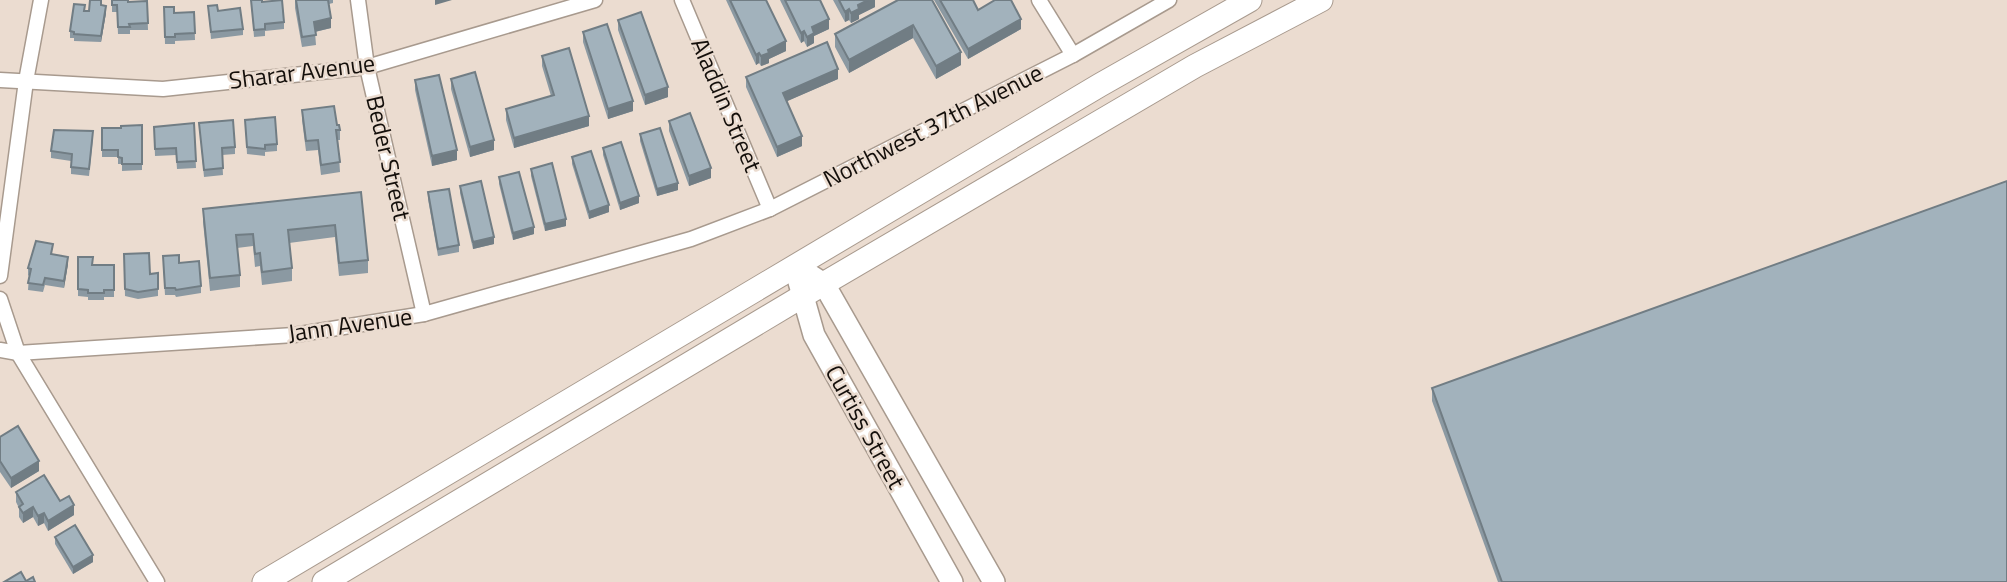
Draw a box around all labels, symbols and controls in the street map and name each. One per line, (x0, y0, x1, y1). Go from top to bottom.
street label: Aladdin Street (682, 32, 772, 178)
street label: Sharar Avenue (227, 44, 377, 98)
street label: Northwest 37th Avenue (817, 54, 1049, 196)
street label: Beder Street (357, 92, 421, 224)
street label: Jann Avenue (285, 297, 414, 351)
street label: Curtiss Street (817, 358, 915, 496)

